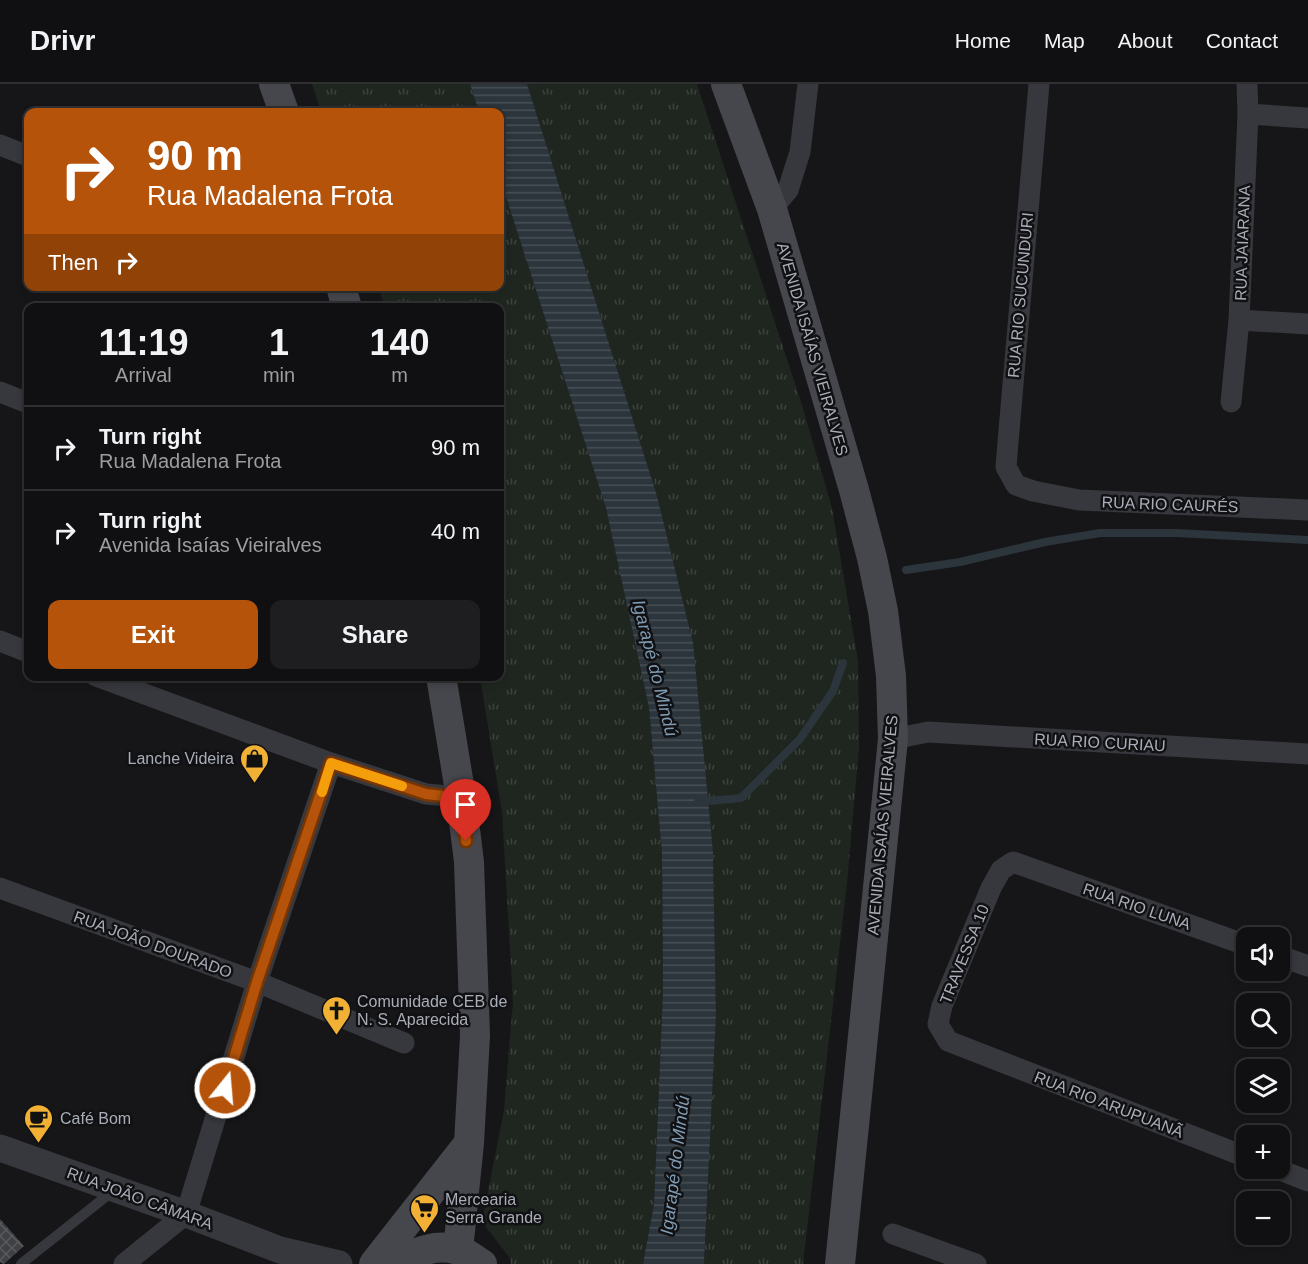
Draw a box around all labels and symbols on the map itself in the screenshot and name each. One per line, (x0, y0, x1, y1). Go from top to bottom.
street label: RUA JAIARANA (1232, 185, 1253, 301)
street label: RUA RIO SUCUNDURI (1005, 212, 1036, 379)
street label: AVENIDA ISAÍAS VIEIRALVES (774, 240, 852, 458)
street label: RUA RIO CAURÉS (1101, 493, 1239, 515)
water label: Igarapé do Mindú (628, 598, 682, 738)
street label: AVENIDA ISAÍAS VIEIRALVES (863, 714, 901, 936)
street label: RUA RIO CURIAU (1034, 731, 1166, 754)
shop icon: Lanche Videira (239, 742, 271, 784)
place label: Lanche Videira (128, 750, 234, 767)
pin (440, 779, 491, 841)
street label: RUA RIO LUNA (1081, 880, 1193, 933)
street label: TRAVESSA 10 (937, 902, 992, 1006)
street label: RUA JOÃO DOURADO (71, 906, 235, 981)
place label: Comunidade CEB de N. S. Aparecida (357, 993, 507, 1028)
church icon: Comunidade CEB de N. S. Aparecida (320, 994, 352, 1036)
position arrow (193, 1056, 257, 1120)
street label: RUA RIO ARUPUANÃ (1032, 1066, 1187, 1141)
water label: Igarapé do Mindú (657, 1094, 693, 1236)
cafe icon: Café Bom (23, 1102, 55, 1144)
place label: Café Bom (60, 1110, 131, 1127)
street label: RUA JOÃO CÂMARA (65, 1162, 216, 1233)
place label: Mercearia Serra Grande (445, 1191, 542, 1226)
supermarket icon: Mercearia Serra Grande (408, 1192, 440, 1234)

